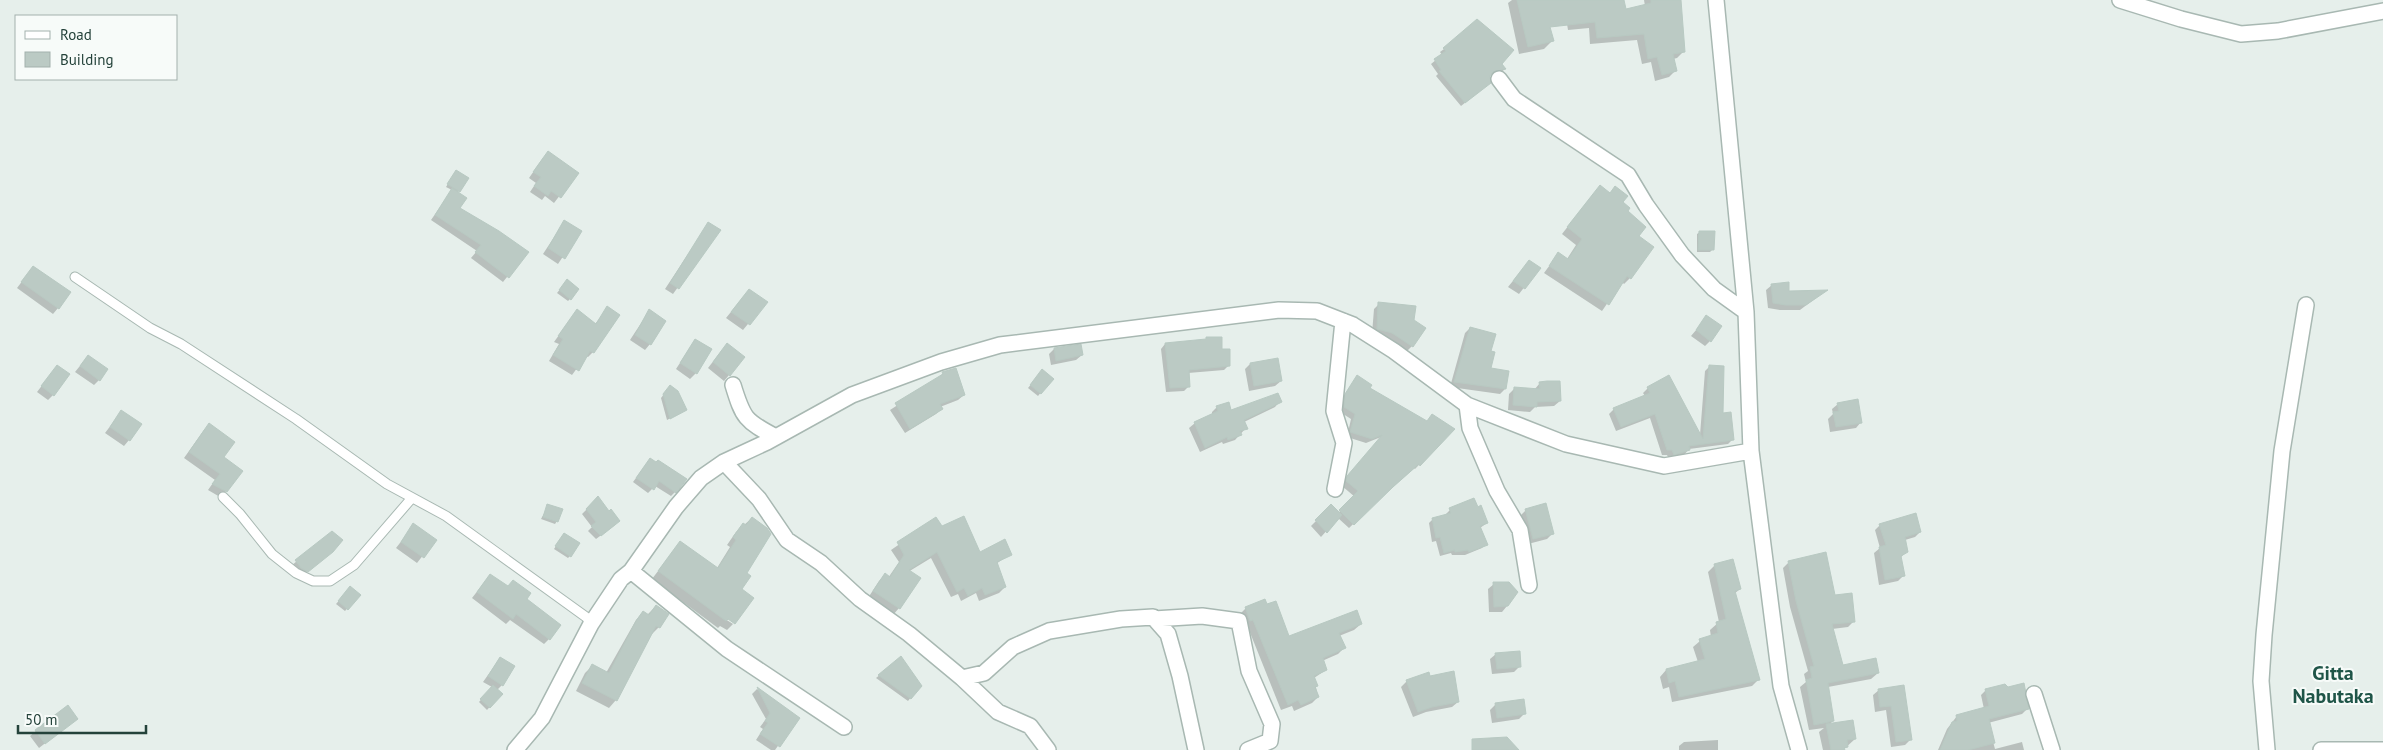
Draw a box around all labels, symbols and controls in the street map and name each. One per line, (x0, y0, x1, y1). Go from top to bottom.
legend (15, 15, 178, 80)
text: Road (60, 25, 92, 44)
text: Building (60, 50, 114, 69)
district label: Gitta Nabutaka (2292, 660, 2374, 709)
scale bar (18, 702, 145, 734)
text: 50 m (25, 710, 58, 729)

